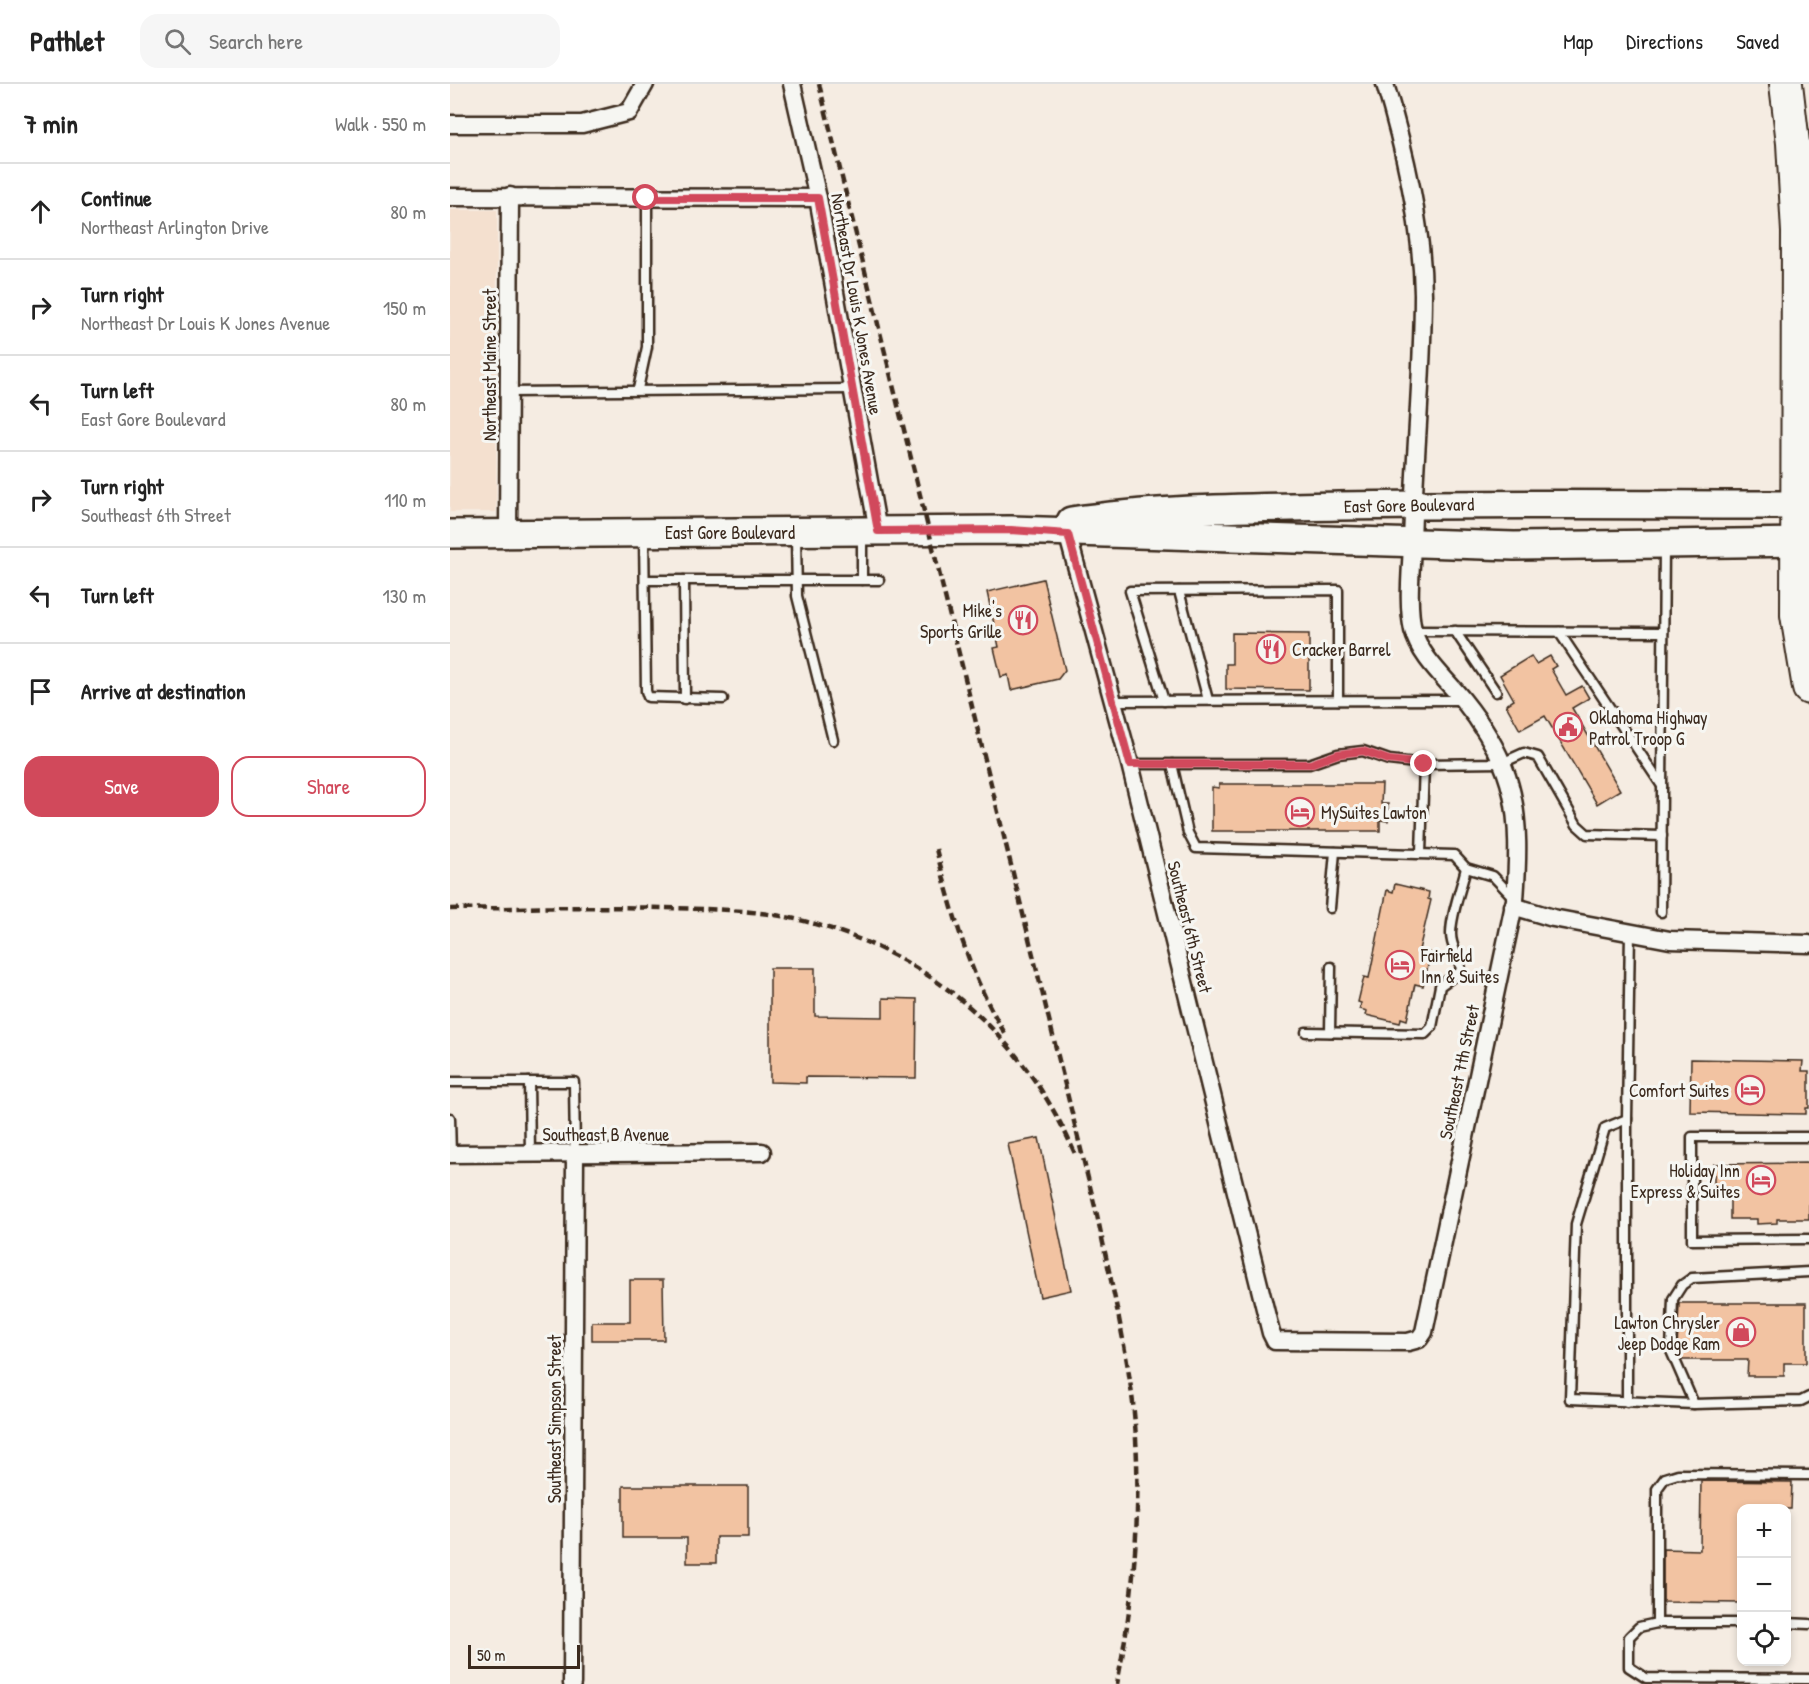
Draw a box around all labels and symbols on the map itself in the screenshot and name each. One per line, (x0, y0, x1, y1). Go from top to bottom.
route start (632, 184, 658, 210)
street label: Northeast Dr Louis K Jones Avenue (825, 191, 889, 417)
street label: Northeast Maine Street (477, 288, 502, 441)
street label: East Gore Boulevard (1344, 491, 1474, 519)
street label: East Gore Boulevard (665, 520, 795, 545)
place label: Mike's Sports Grille (920, 598, 1002, 644)
restaurant icon: Mike's Sports Grille (1007, 604, 1039, 636)
restaurant icon: Cracker Barrel (1255, 633, 1287, 665)
place label: Cracker Barrel (1292, 637, 1391, 662)
place label: Oklahoma Highway Patrol Troop G (1589, 705, 1708, 751)
public building icon: Oklahoma Highway Patrol Troop G (1552, 711, 1584, 743)
route end (1410, 750, 1436, 776)
hotel icon: MySuites Lawton (1284, 796, 1316, 828)
place label: MySuites Lawton (1321, 800, 1427, 825)
street label: Southeast 6th Street (1162, 859, 1219, 996)
place label: Fairfield Inn & Suites (1420, 943, 1499, 989)
hotel icon: Fairfield Inn & Suites (1384, 949, 1416, 981)
street label: Southeast 7th Street (1433, 1002, 1486, 1141)
hotel icon: Comfort Suites (1734, 1074, 1766, 1106)
place label: Comfort Suites (1629, 1078, 1729, 1103)
street label: Southeast B Avenue (543, 1122, 669, 1147)
place label: Holiday Inn Express & Suites (1631, 1158, 1740, 1204)
hotel icon: Holiday Inn Express & Suites (1745, 1164, 1777, 1196)
place label: Lawton Chrysler Jeep Dodge Ram (1614, 1310, 1720, 1356)
shop icon: Lawton Chrysler Jeep Dodge Ram (1725, 1316, 1757, 1348)
street label: Southeast Simpson Street (542, 1334, 567, 1503)
scale bar (468, 1642, 580, 1670)

